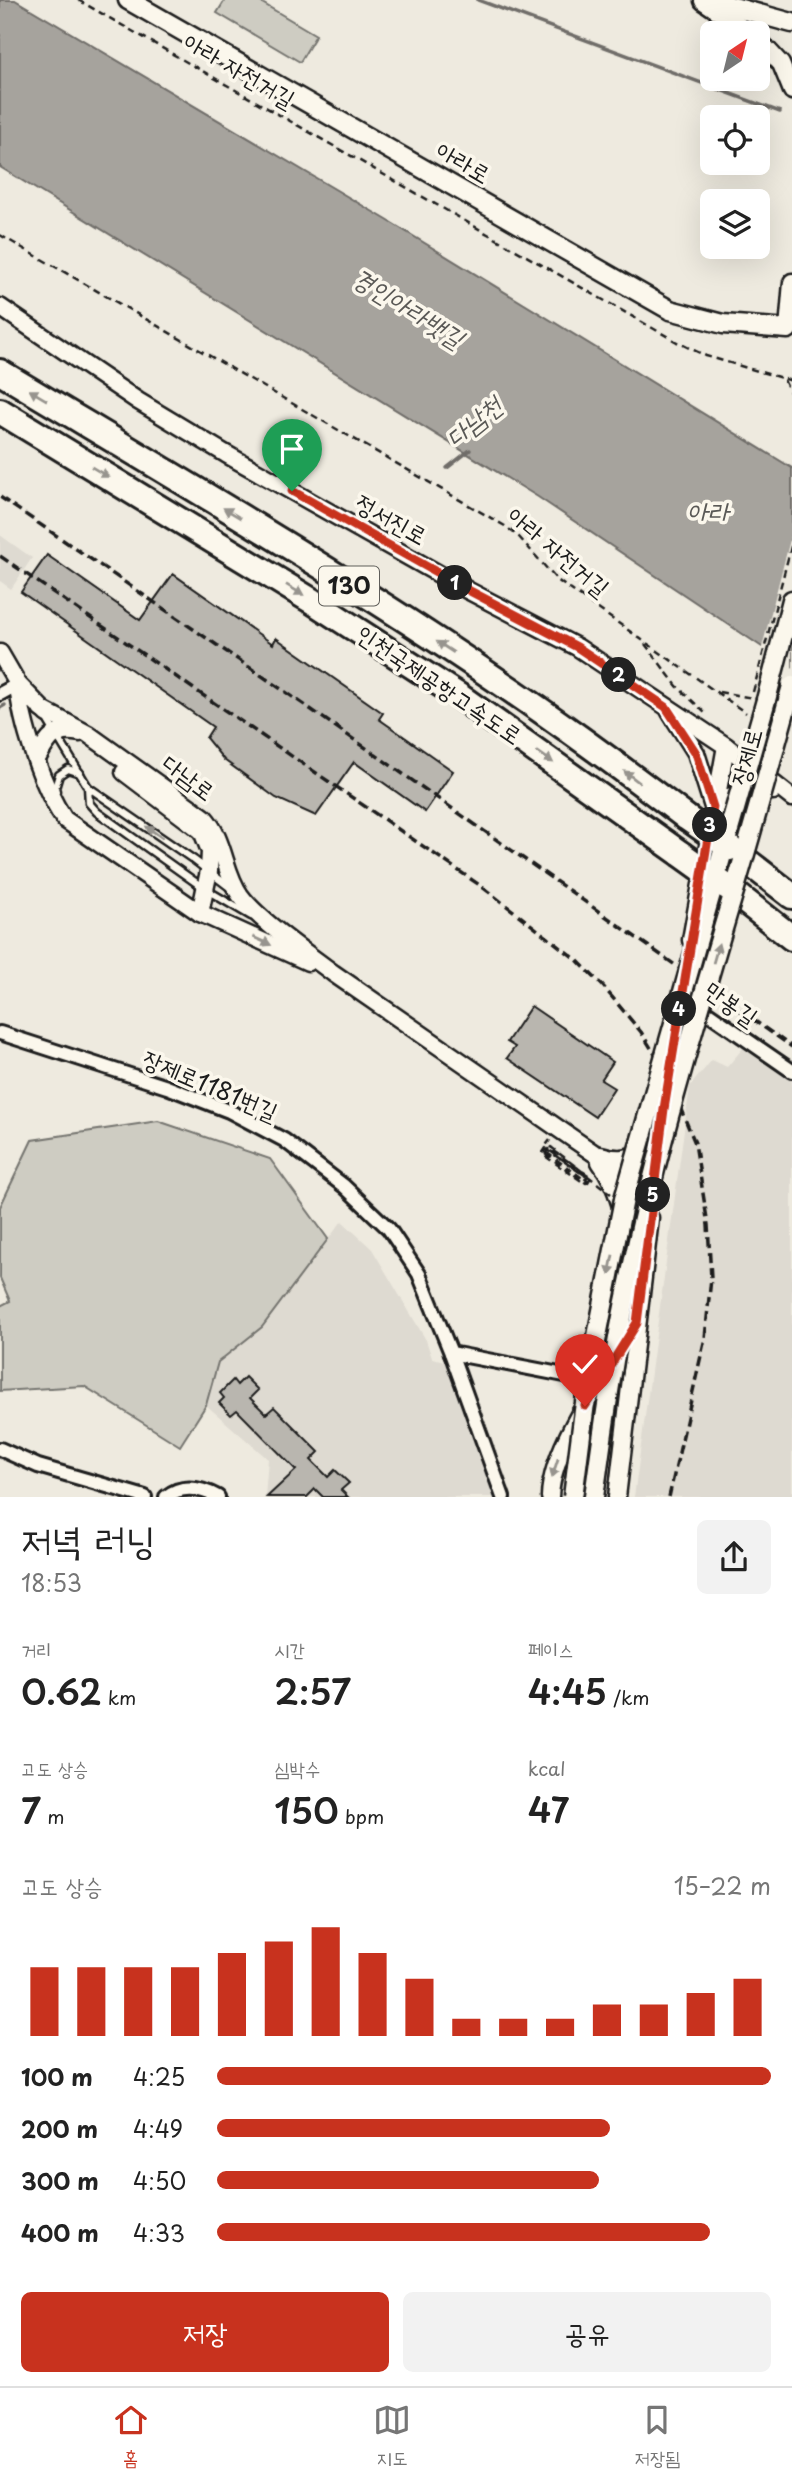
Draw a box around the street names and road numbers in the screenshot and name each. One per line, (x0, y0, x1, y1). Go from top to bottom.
street label: 아라 자전거길 (177, 23, 303, 116)
street label: 아라로 (430, 131, 498, 191)
street label: 정서진로 (349, 484, 434, 553)
street label: 아라 자전거길 (500, 497, 618, 604)
road number: 130 (319, 566, 379, 606)
street label: 인천국제공항고속도로 (350, 614, 530, 752)
street label: 장제로 (720, 724, 770, 789)
street label: 다남로 (155, 745, 223, 808)
street label: 만봉길 (698, 971, 766, 1034)
street label: 장제로1181번길 (138, 1040, 284, 1129)

